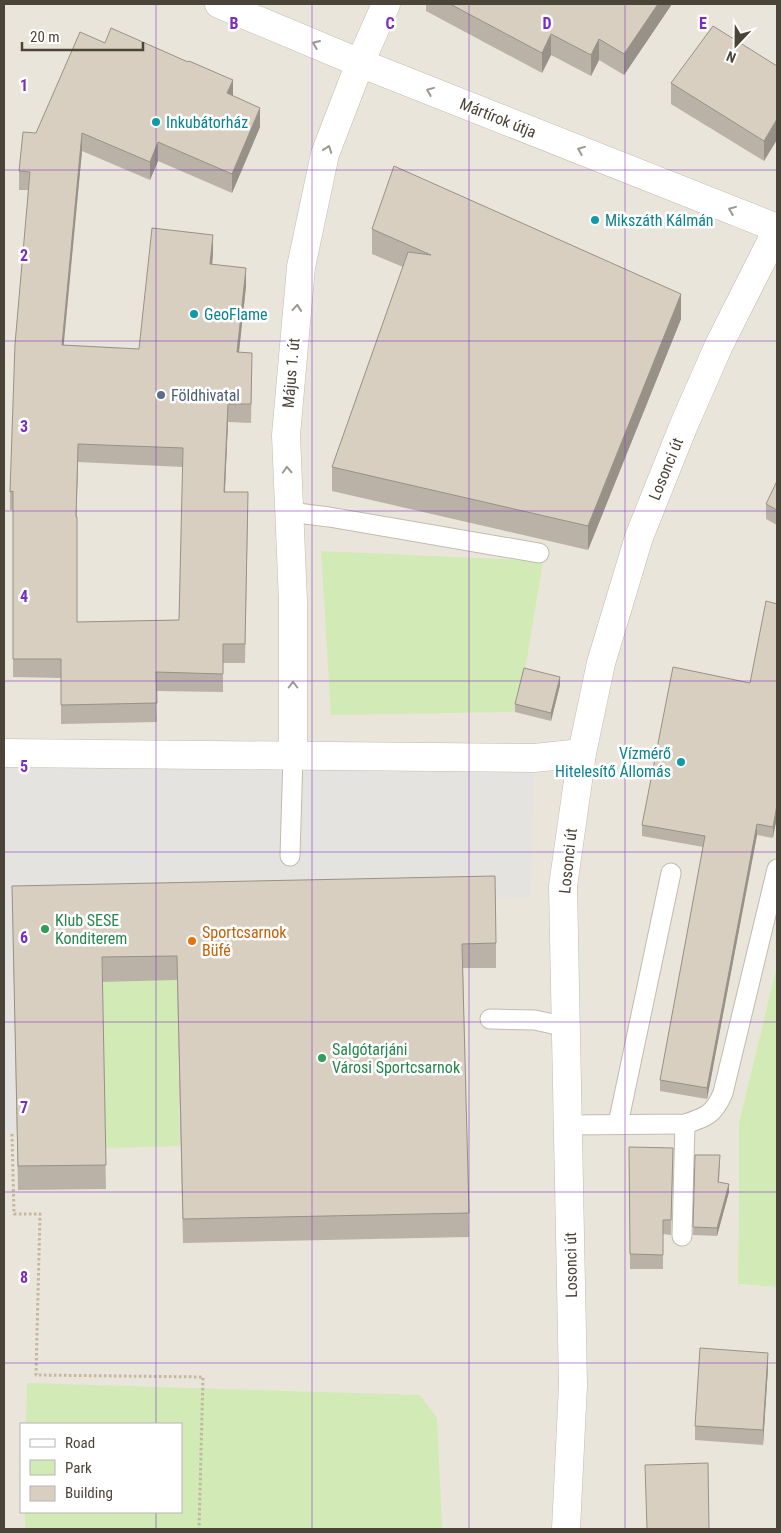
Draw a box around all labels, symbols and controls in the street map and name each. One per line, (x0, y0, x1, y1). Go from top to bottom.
text: B (230, 14, 239, 33)
text: C (385, 14, 395, 33)
text: D (542, 14, 552, 33)
text: E (699, 14, 707, 33)
scale bar (22, 20, 144, 52)
north arrow (711, 20, 761, 70)
text: 20 m (30, 28, 60, 46)
one-way arrow (312, 40, 321, 51)
text: N (724, 48, 738, 66)
text: 1 (20, 76, 28, 95)
one-way arrow (426, 87, 435, 97)
street label: Mártírok útja (457, 94, 539, 142)
place label: Inkubátorház (166, 113, 248, 132)
marker: Inkubátorház (150, 116, 162, 128)
one-way arrow (322, 145, 332, 154)
one-way arrow (577, 146, 586, 157)
one-way arrow (728, 206, 737, 216)
place label: Mikszáth Kálmán (605, 211, 714, 230)
marker: Mikszáth Kálmán (589, 214, 601, 226)
text: 2 (20, 246, 28, 265)
one-way arrow (292, 304, 303, 312)
place label: GeoFlame (204, 305, 268, 324)
marker: GeoFlame (188, 308, 200, 320)
street label: Május 1. út (278, 337, 304, 409)
place label: Földhivatal (171, 386, 240, 405)
marker: Földhivatal (155, 389, 167, 401)
text: 3 (20, 417, 28, 436)
street label: Losonci út (645, 435, 687, 503)
one-way arrow (282, 466, 293, 474)
text: 4 (20, 587, 28, 606)
one-way arrow (288, 681, 298, 688)
place label: Vízmérő Hitelesítő Állomás (555, 744, 671, 781)
marker: Vízmérő Hitelesítő Állomás (675, 756, 687, 768)
text: 5 (20, 757, 28, 776)
street label: Losonci út (555, 827, 581, 895)
place label: Klub SESE Konditerem (55, 911, 127, 948)
marker: Klub SESE Konditerem (39, 923, 51, 935)
place label: Sportcsarnok Büfé (202, 923, 287, 960)
text: 6 (20, 928, 28, 947)
marker: Sportcsarnok Büfé (186, 935, 198, 947)
place label: Salgótarjáni Városi Sportcsarnok (332, 1040, 461, 1077)
marker: Salgótarjáni Városi Sportcsarnok (316, 1052, 328, 1064)
text: 7 (20, 1098, 28, 1117)
street label: Losonci út (561, 1232, 581, 1298)
text: 8 (20, 1268, 28, 1287)
legend (20, 1423, 182, 1513)
text: Road (65, 1434, 95, 1452)
text: Park (65, 1459, 92, 1477)
text: Building (65, 1484, 113, 1502)

